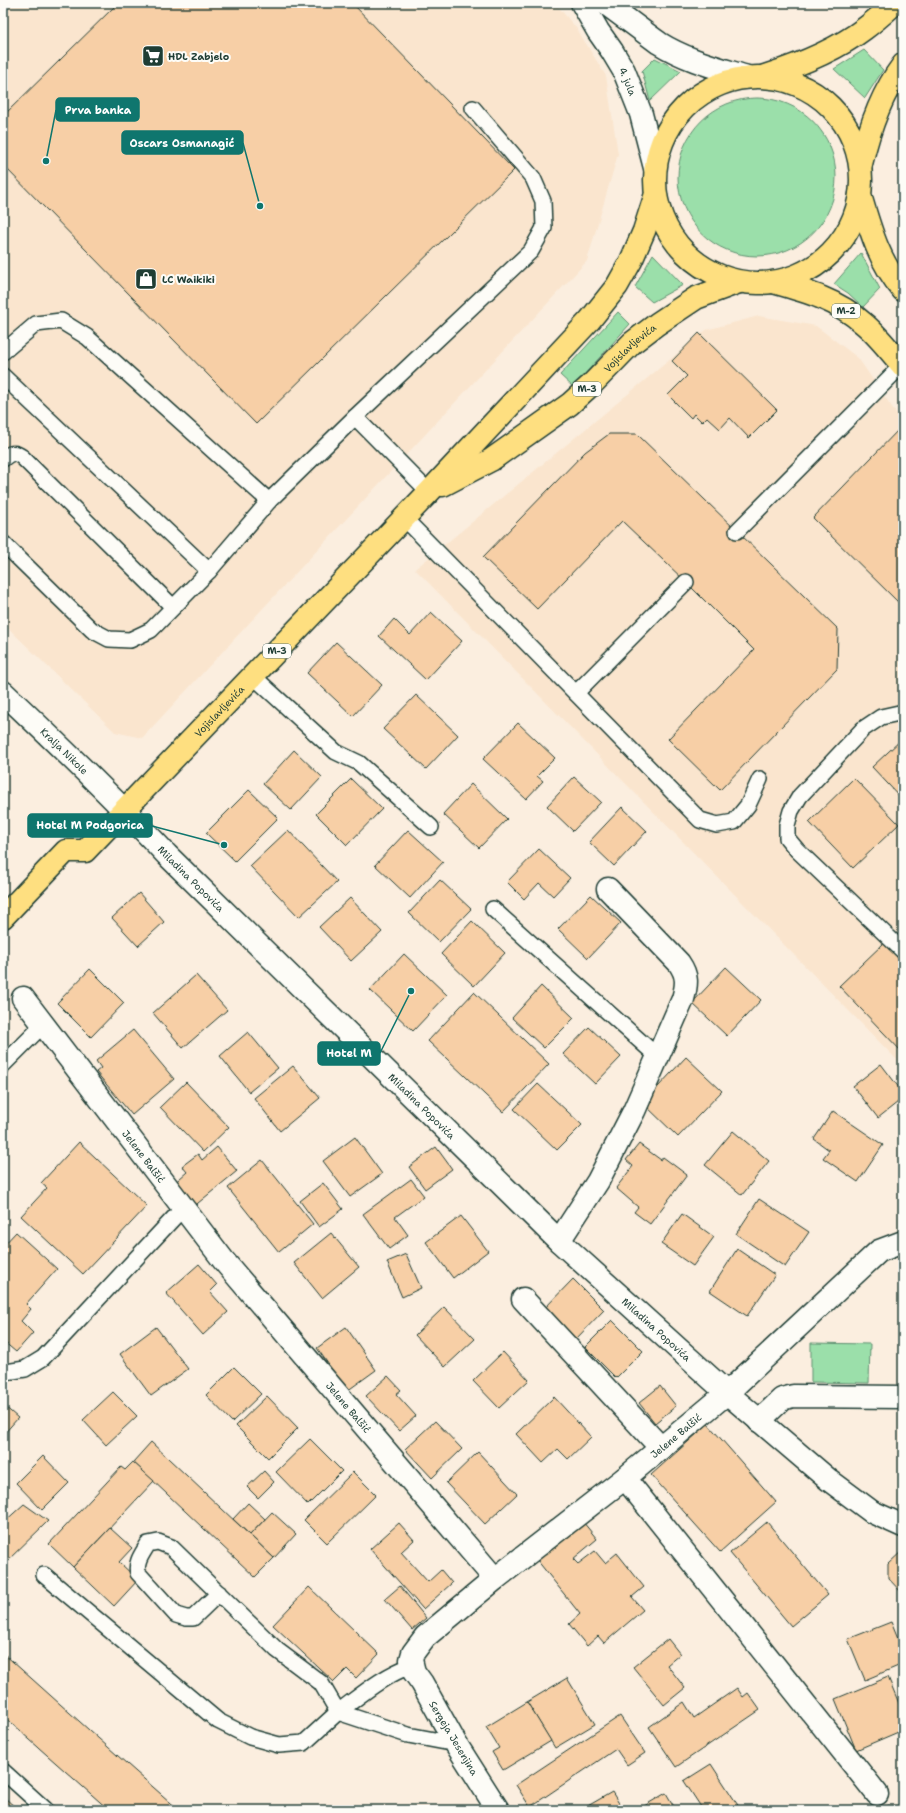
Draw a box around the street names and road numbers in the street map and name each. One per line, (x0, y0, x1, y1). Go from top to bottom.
street label: 4. jula (616, 65, 639, 98)
road number: M-2 (832, 304, 860, 318)
street label: Vojislavljevića (601, 321, 659, 375)
road number: M-3 (573, 382, 601, 396)
road number: M-3 (263, 644, 291, 658)
street label: Vojislavljevića (192, 682, 248, 740)
street label: Kralja Nikole (37, 725, 91, 778)
street label: Miladina Popovića (155, 843, 227, 915)
street label: Miladina Popovića (385, 1071, 458, 1143)
street label: Jelene Balšić (119, 1128, 168, 1185)
street label: Miladina Popovića (619, 1295, 694, 1365)
street label: Jelene Balšić (323, 1379, 373, 1436)
street label: Jelene Balšić (648, 1411, 704, 1461)
street label: Sergeja Jesenjina (426, 1699, 481, 1778)

